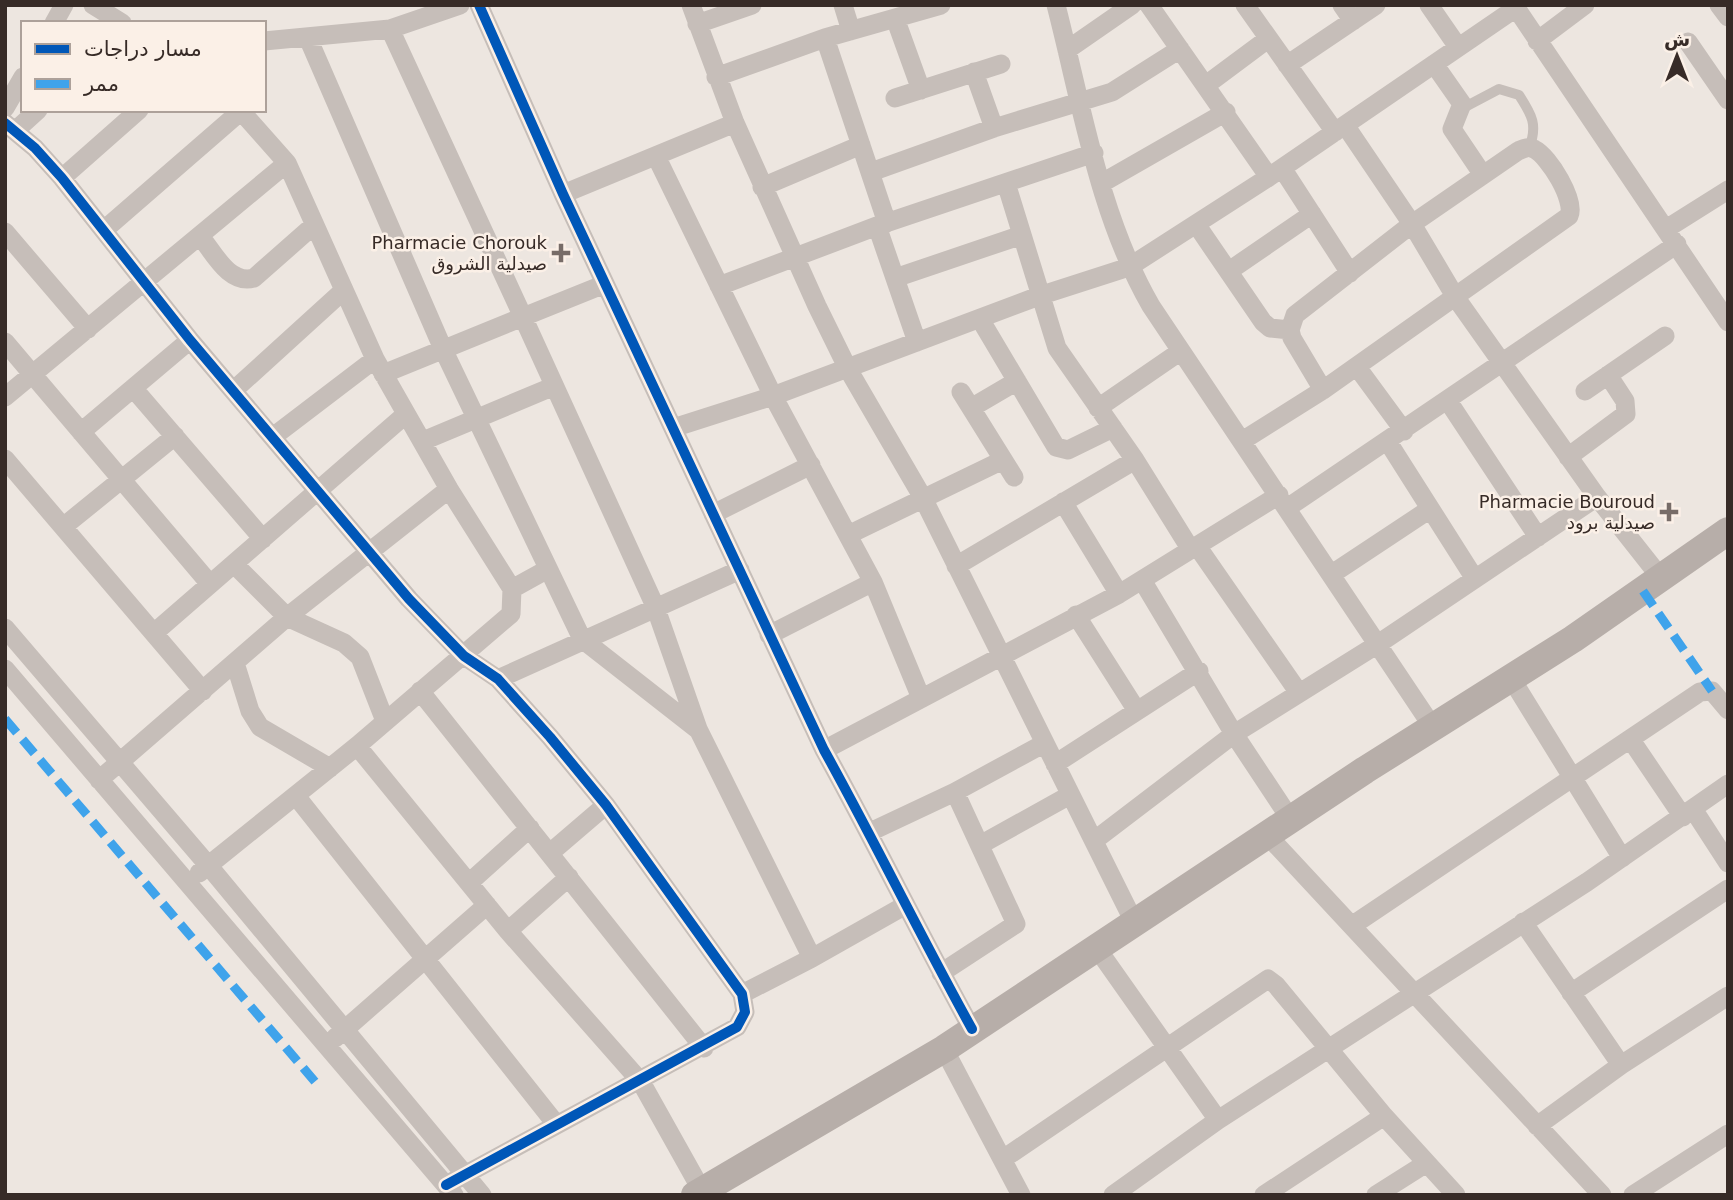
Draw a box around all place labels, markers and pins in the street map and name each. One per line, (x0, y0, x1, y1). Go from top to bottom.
place label: Pharmacie Chorouk صيدلية الشروق (372, 232, 548, 275)
marker: Pharmacie Chorouk صيدلية الشروق (553, 245, 569, 261)
place label: Pharmacie Bouroud صيدلية برود (1479, 491, 1655, 534)
marker: Pharmacie Bouroud صيدلية برود (1661, 504, 1677, 520)

